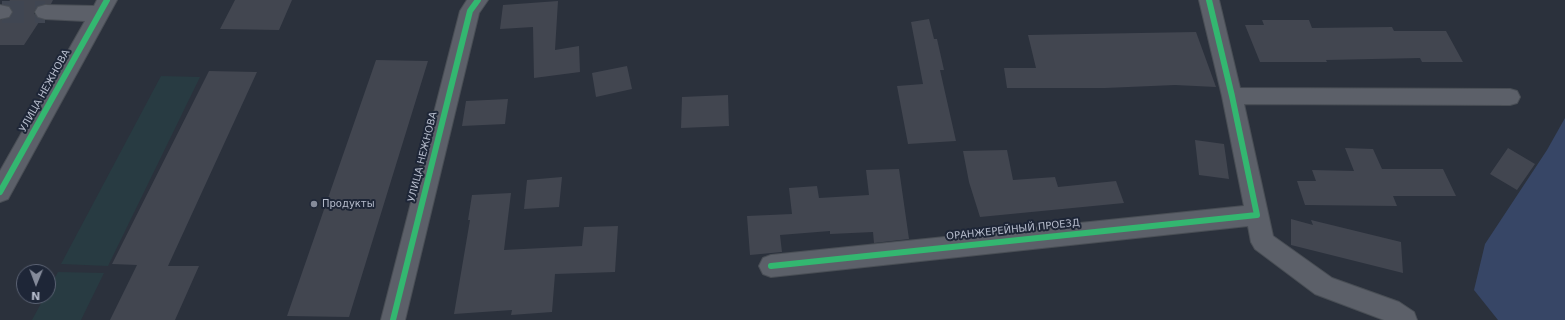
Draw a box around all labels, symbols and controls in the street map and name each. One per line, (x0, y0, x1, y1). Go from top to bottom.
street label: УЛИЦА НЕЖНОВА (17, 48, 73, 134)
street label: УЛИЦА НЕЖНОВА (406, 111, 440, 203)
place label: Продукты (322, 198, 375, 210)
marker: Продукты (309, 199, 319, 209)
street label: ОРАНЖЕРЕЙНЫЙ ПРОЕЗД (946, 217, 1080, 243)
north arrow (16, 264, 56, 304)
text: N (31, 289, 41, 302)

